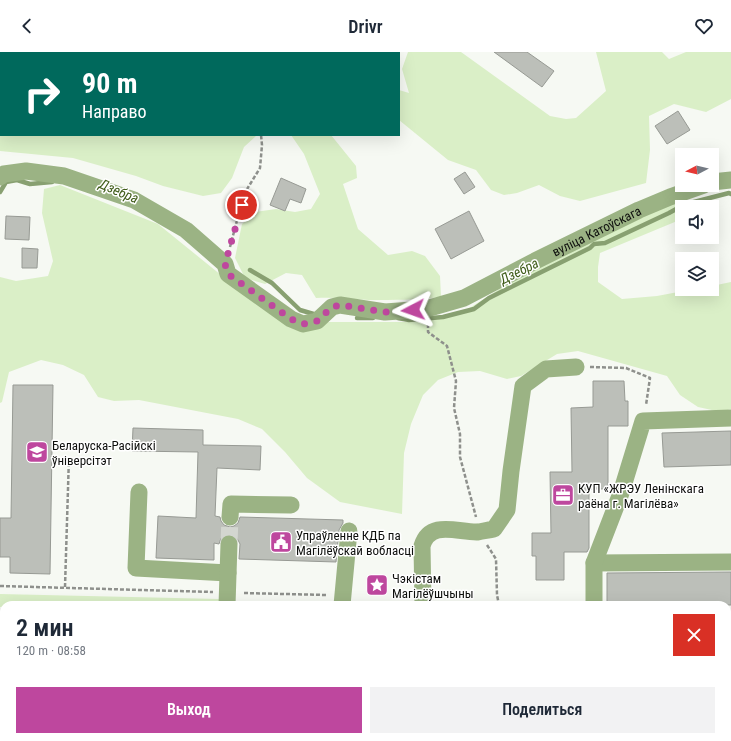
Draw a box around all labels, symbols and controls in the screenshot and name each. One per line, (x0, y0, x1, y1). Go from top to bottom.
icon: back (16, 15, 38, 37)
icon: heart (693, 15, 715, 37)
text: Drivr (348, 16, 383, 37)
text: 90 m (82, 67, 138, 100)
icon: right (16, 68, 68, 120)
text: Направо (82, 101, 147, 122)
north arrow (675, 148, 719, 192)
map controls (675, 148, 719, 296)
water label: Дзебра (96, 175, 141, 206)
pin (225, 188, 259, 222)
icon: arrive (231, 194, 253, 216)
button: sound (675, 200, 719, 244)
street label: вуліца Катоўскага (549, 203, 644, 259)
button: layers (675, 252, 719, 296)
water label: Дзебра (496, 255, 541, 288)
position arrow (392, 289, 434, 331)
place label: Беларуска-Расійскі ўніверсітэт (52, 438, 156, 468)
school or university icon: Беларуска-Расійскі ўніверсітэт (24, 439, 50, 465)
place label: КУП «ЖРЭУ Ленінскага раёна г. Магілёва» (578, 481, 704, 511)
office icon: КУП «ЖРЭУ Ленінскага раёна г. Магілёва» (550, 482, 576, 508)
place label: Упраўленне КДБ па Магілёўскай вобласці (296, 528, 414, 558)
public building icon: Упраўленне КДБ па Магілёўскай вобласці (268, 529, 294, 555)
place label: Чэкістам Магілёўшчыны (392, 571, 474, 601)
place icon: Чэкістам Магілёўшчыны (364, 572, 390, 598)
text: 2 мин (16, 614, 74, 642)
button: close (673, 614, 715, 656)
text: 120 m · 08:58 (16, 643, 86, 658)
button: Выход (16, 687, 362, 733)
button: Поделиться (370, 687, 715, 733)

